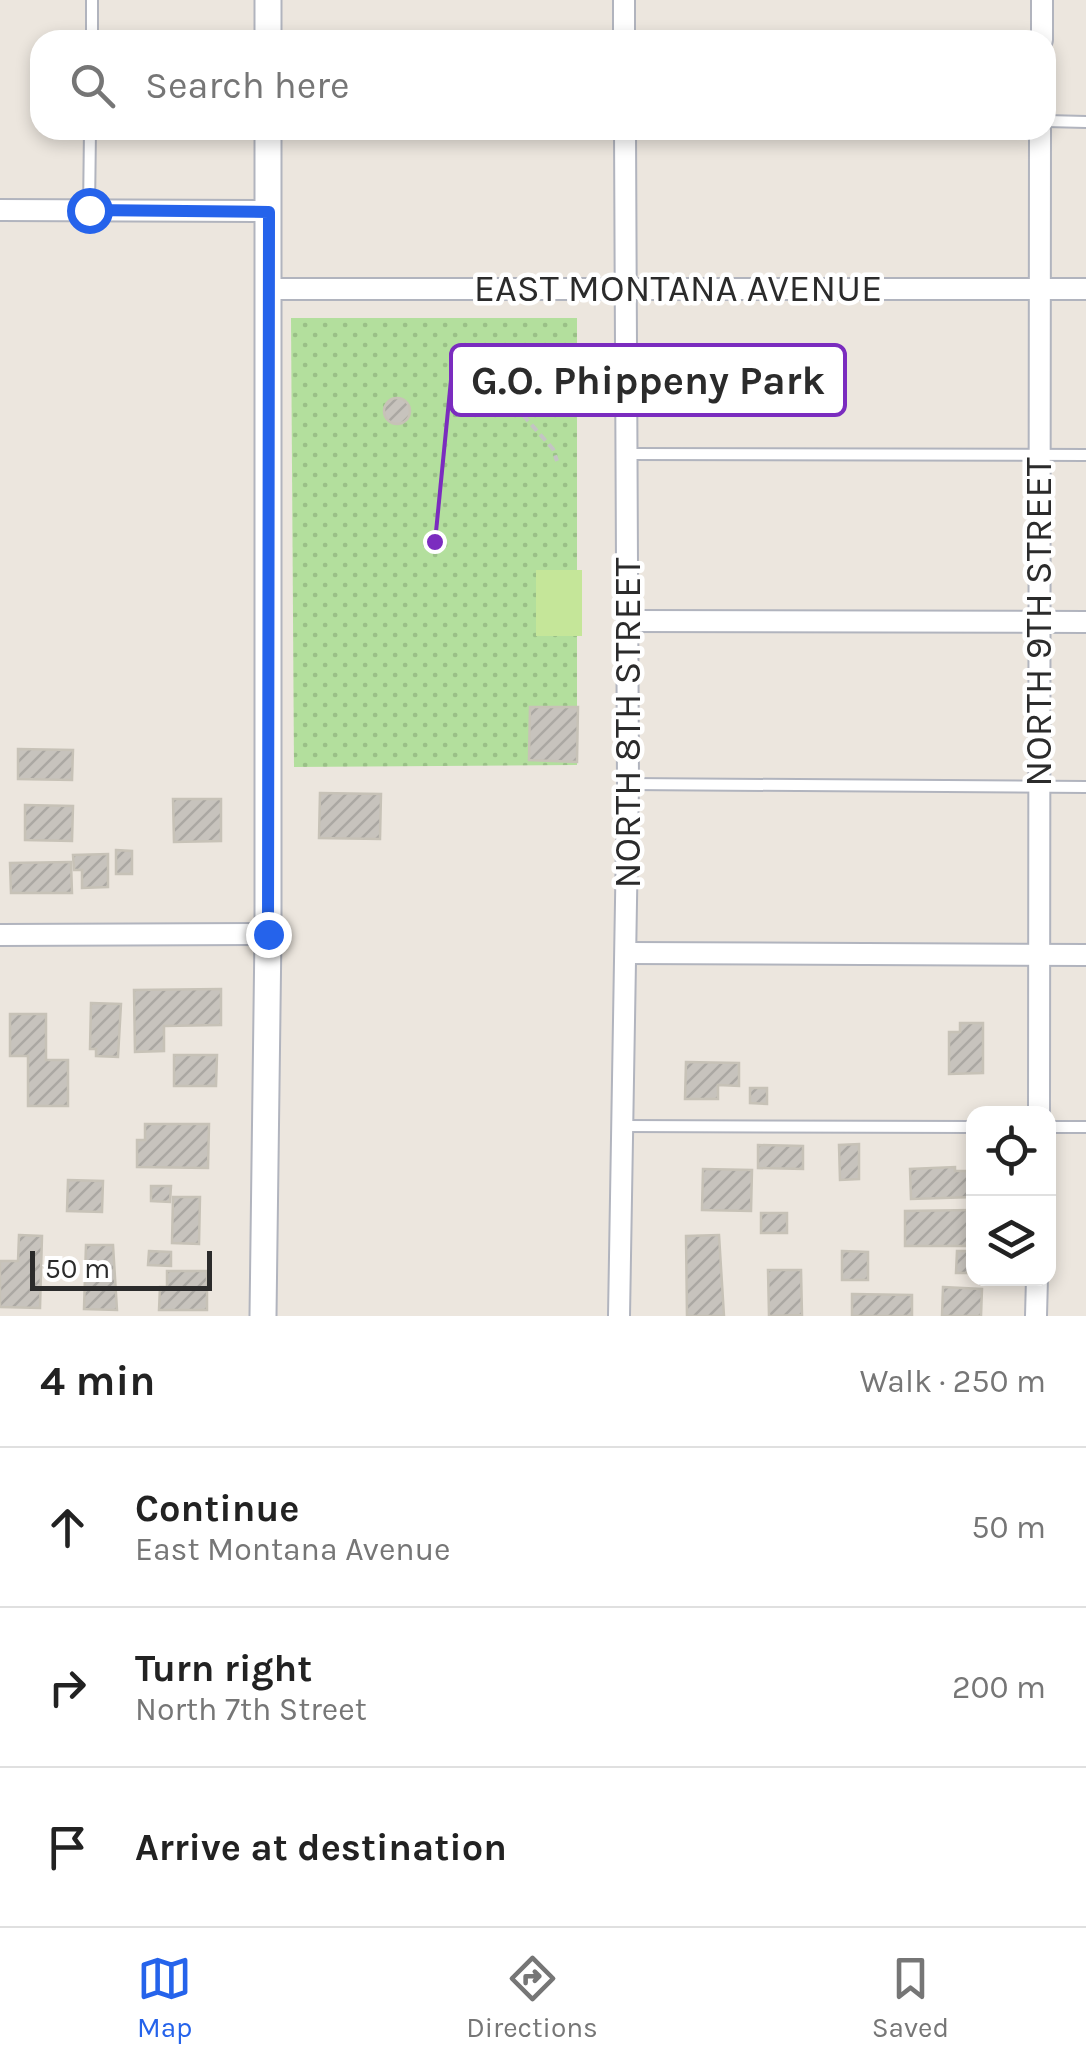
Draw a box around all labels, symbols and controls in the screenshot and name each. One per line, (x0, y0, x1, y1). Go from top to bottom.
search box (30, 30, 1056, 140)
icon: search (65, 58, 120, 113)
text: Search here (145, 63, 349, 108)
route start (67, 188, 113, 234)
street label: EAST MONTANA AVENUE (474, 266, 882, 311)
callout: G.O. Phippeny Park (451, 345, 845, 415)
text: G.O. Phippeny Park (471, 357, 825, 404)
street label: NORTH 9TH STREET (1016, 457, 1061, 787)
street label: NORTH 8TH STREET (605, 557, 650, 889)
route end (246, 912, 292, 958)
map controls (966, 1106, 1056, 1286)
button: locate (966, 1106, 1056, 1196)
button: layers (966, 1196, 1056, 1286)
scale bar (30, 1246, 212, 1290)
text: 50 m (45, 1252, 110, 1285)
text: 4 min (40, 1356, 155, 1406)
text: Walk · 250 m (860, 1363, 1046, 1400)
text: Continue (135, 1486, 299, 1531)
icon: ahead (40, 1500, 95, 1555)
text: 50 m (971, 1509, 1046, 1546)
text: East Montana Avenue (135, 1531, 450, 1568)
text: Turn right (135, 1646, 312, 1691)
icon: right (40, 1660, 95, 1715)
text: 200 m (952, 1669, 1046, 1706)
text: North 7th Street (135, 1691, 367, 1728)
icon: arrive (40, 1820, 95, 1875)
text: Arrive at destination (135, 1825, 507, 1870)
tab: Map (137, 1951, 192, 2044)
tab: Directions (466, 1951, 598, 2044)
tab: Saved (872, 1951, 949, 2044)

